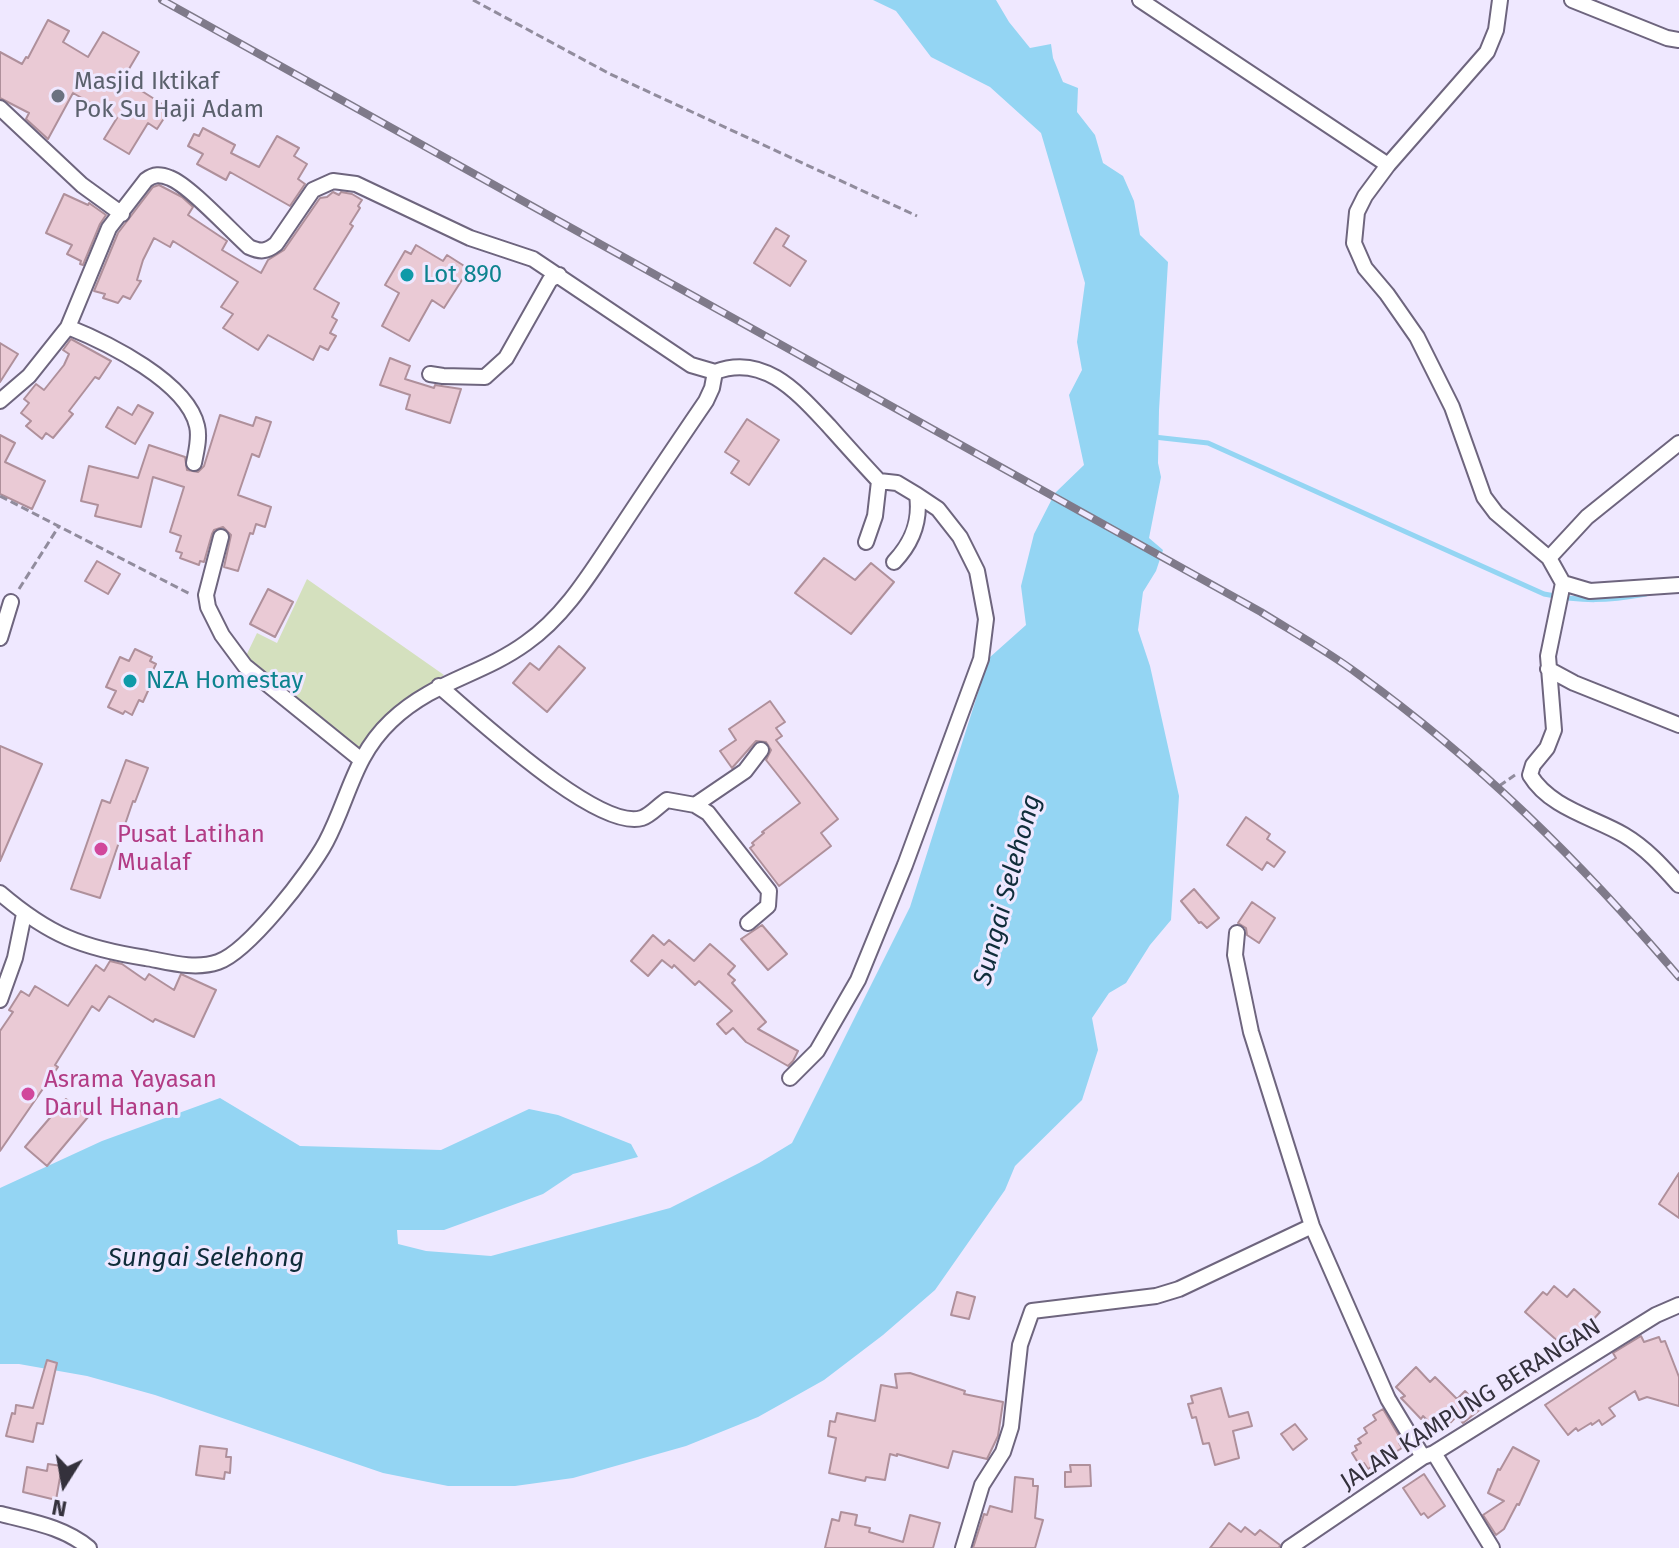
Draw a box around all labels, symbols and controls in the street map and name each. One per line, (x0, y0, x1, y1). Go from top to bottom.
place label: Masjid Iktikaf Pok Su Haji Adam (74, 68, 264, 124)
marker: Masjid Iktikaf Pok Su Haji Adam (49, 87, 67, 105)
place label: Lot 890 (423, 261, 502, 289)
marker: Lot 890 (398, 266, 416, 284)
place label: NZA Homestay (146, 667, 303, 695)
marker: NZA Homestay (121, 672, 139, 690)
water label: Sungai Selehong (968, 791, 1048, 989)
place label: Pusat Latihan Mualaf (117, 821, 265, 877)
marker: Pusat Latihan Mualaf (92, 840, 110, 858)
place label: Asrama Yayasan Darul Hanan (44, 1066, 217, 1122)
marker: Asrama Yayasan Darul Hanan (19, 1085, 37, 1103)
water label: Sungai Selehong (108, 1243, 304, 1275)
street label: JALAN KAMPUNG BERANGAN (1336, 1313, 1606, 1497)
north arrow (24, 1444, 104, 1524)
text: N (50, 1493, 69, 1523)

